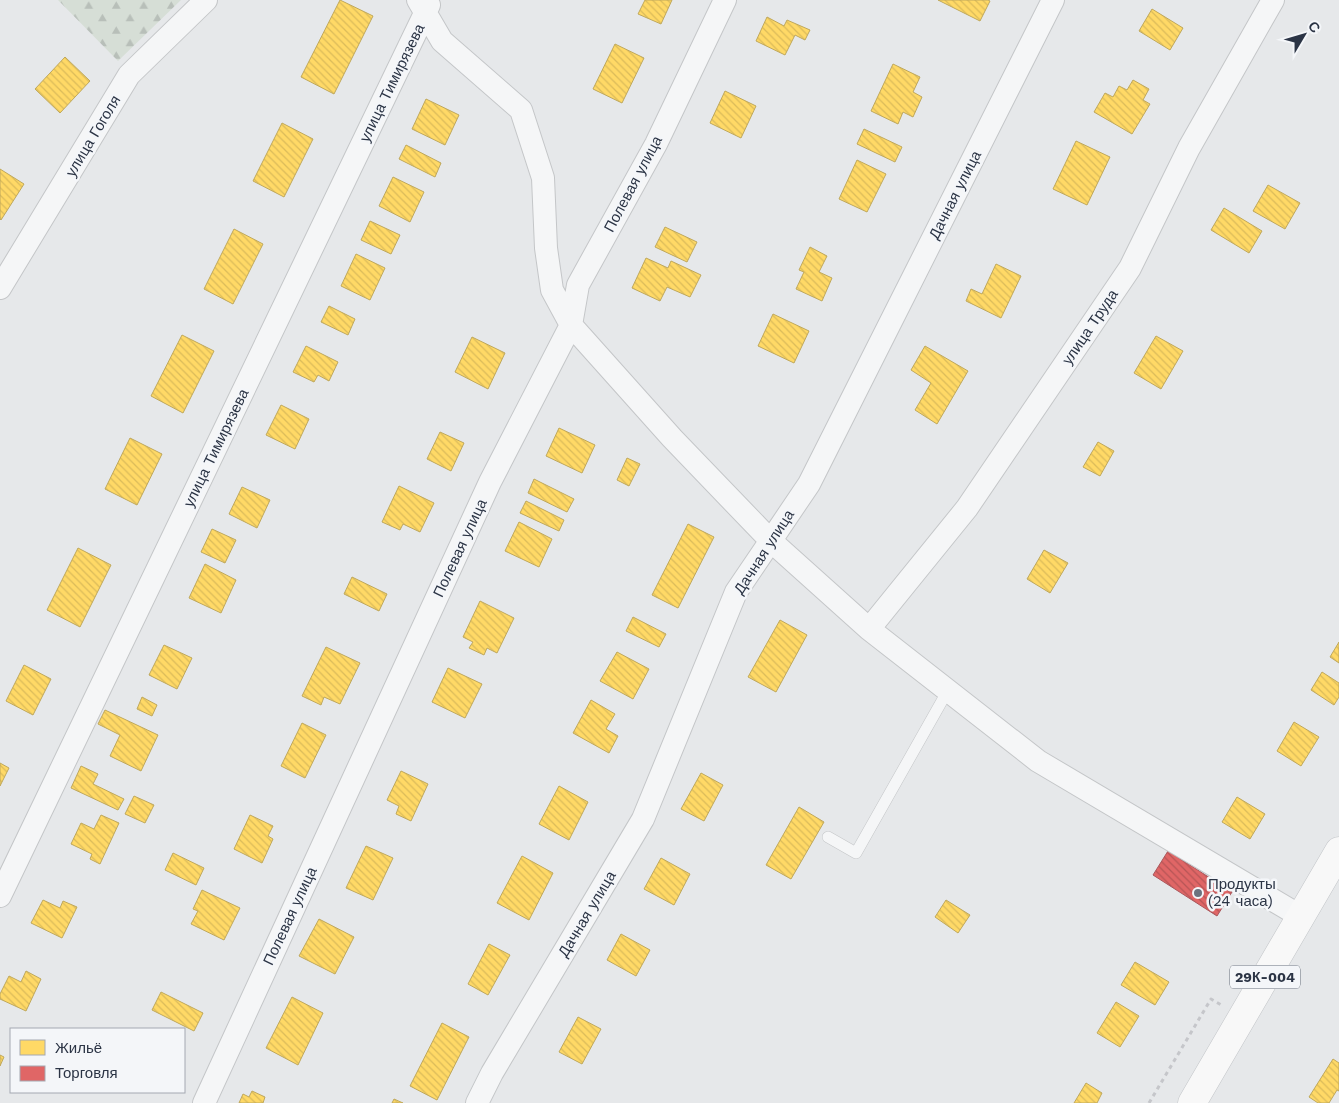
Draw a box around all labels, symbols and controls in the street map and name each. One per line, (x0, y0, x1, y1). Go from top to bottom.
north arrow (1279, 10, 1329, 60)
text: С (1305, 18, 1324, 36)
street label: улица Тимирязева (356, 20, 429, 145)
street label: улица Гоголя (62, 92, 124, 180)
street label: Полевая улица (600, 132, 666, 235)
street label: Дачная улица (925, 147, 985, 242)
street label: улица Труда (1058, 285, 1122, 368)
street label: улица Тимирязева (180, 385, 253, 510)
street label: Полевая улица (429, 495, 491, 600)
street label: Дачная улица (730, 506, 798, 598)
street label: Полевая улица (259, 863, 321, 968)
street label: Дачная улица (554, 867, 620, 960)
place label: Продукты (24 часа) (1208, 875, 1276, 910)
marker: Продукты (24 часа) (1192, 887, 1204, 899)
road number: 29К-004 (1230, 966, 1300, 989)
legend (10, 1028, 185, 1093)
text: Жильё (55, 1039, 102, 1057)
text: Торговля (55, 1064, 118, 1082)

